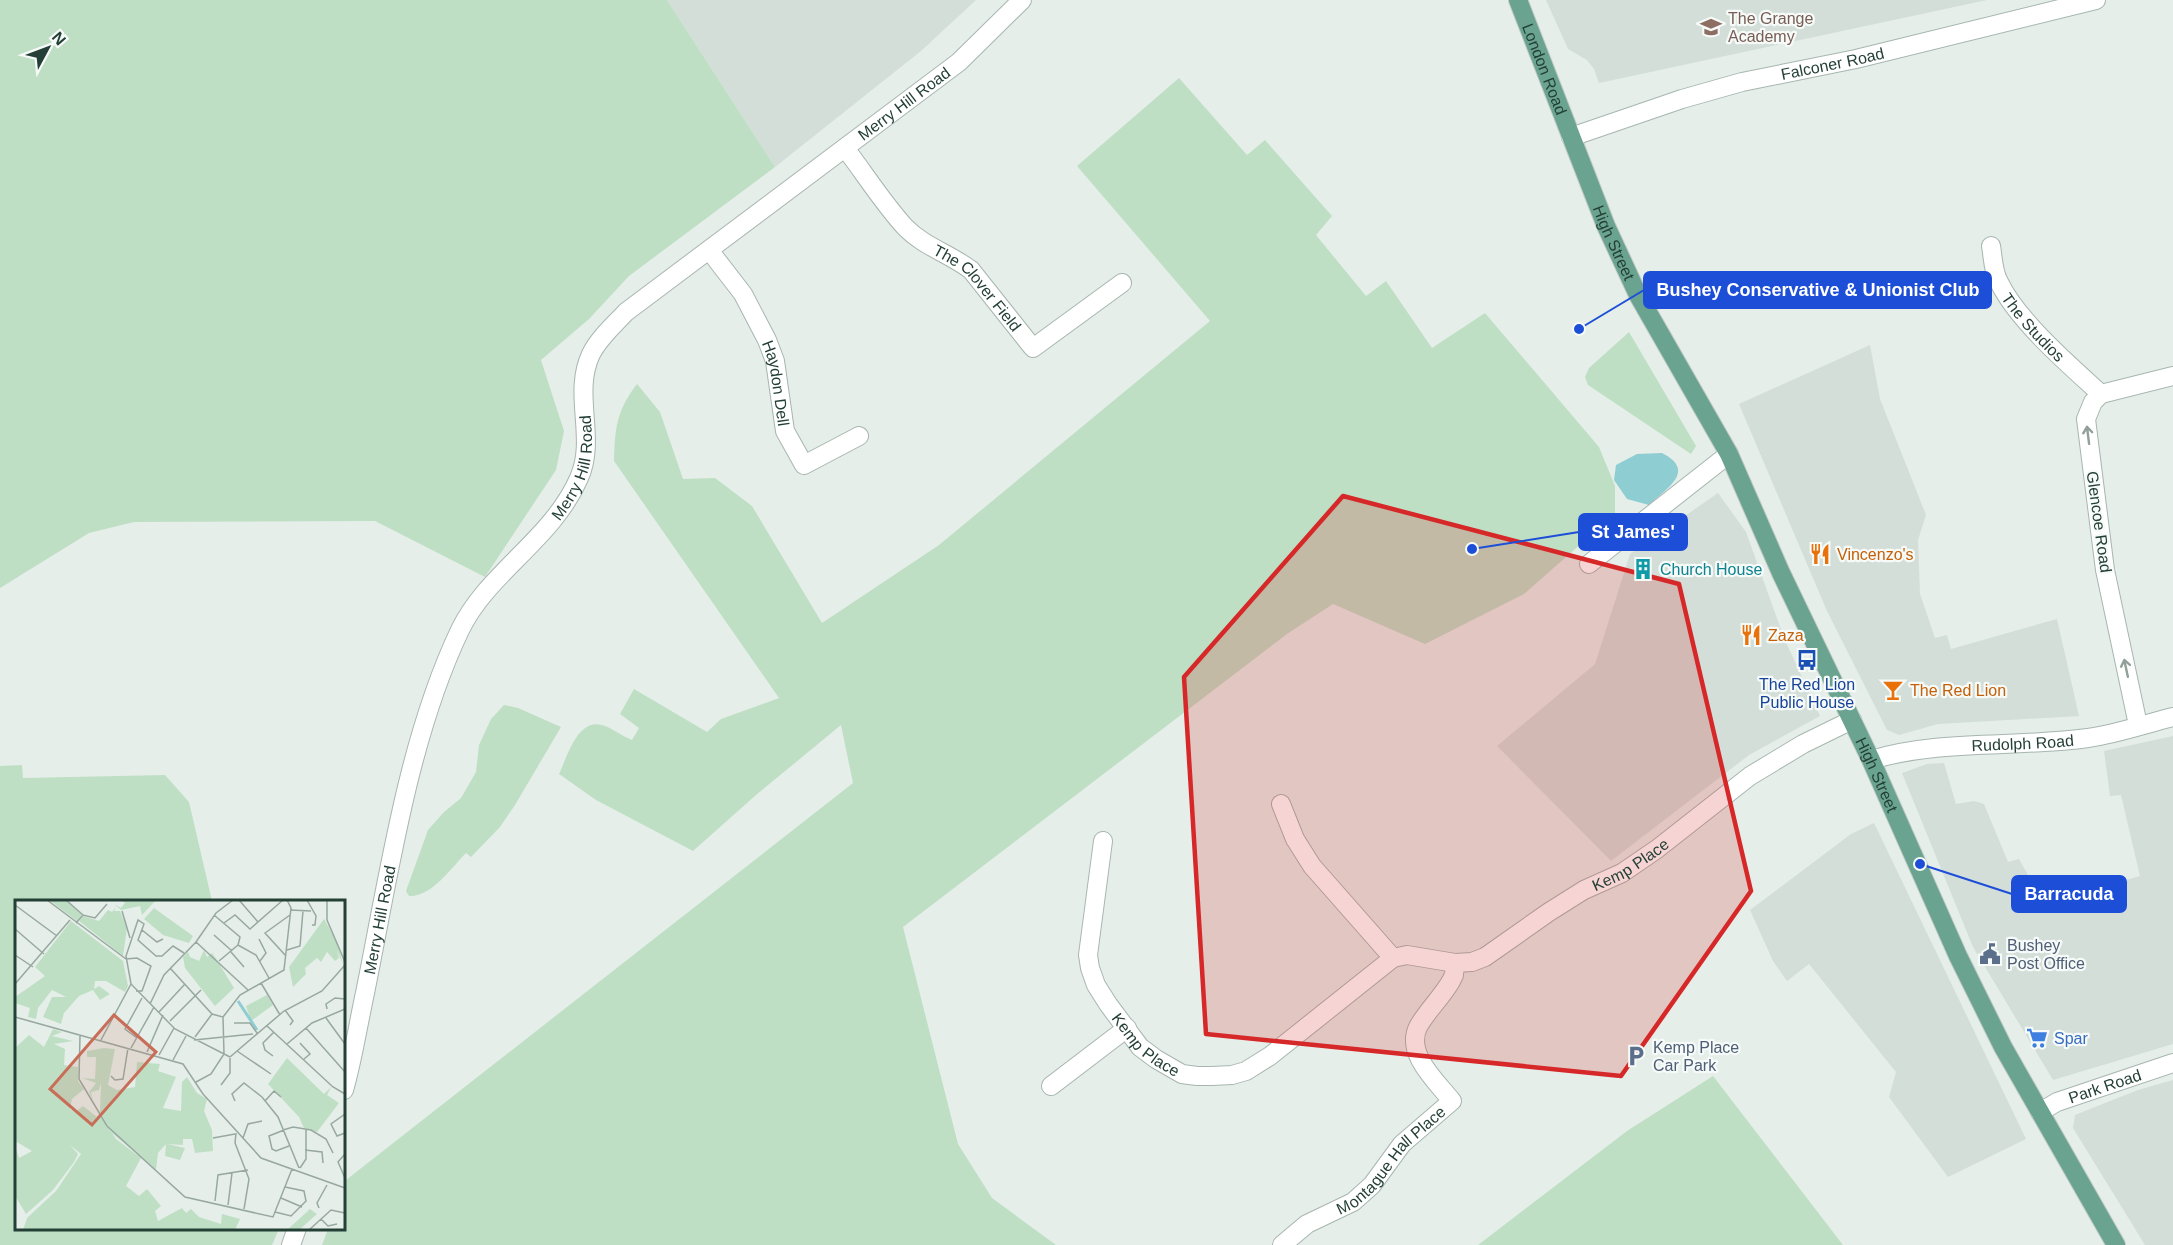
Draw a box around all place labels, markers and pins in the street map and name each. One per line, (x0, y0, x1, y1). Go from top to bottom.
place label: The Grange Academy (1728, 10, 1813, 45)
school or university icon: The Grange Academy (1699, 15, 1723, 39)
callout: Bushey Conservative & Unionist Club (1644, 272, 1991, 308)
callout: St James' (1579, 514, 1687, 550)
restaurant icon: Vincenzo's (1808, 542, 1832, 566)
place label: Vincenzo's (1837, 546, 1914, 563)
building icon: Church House (1631, 557, 1655, 581)
place label: Church House (1660, 561, 1762, 578)
restaurant icon: Zaza (1739, 623, 1763, 647)
place label: Zaza (1768, 627, 1804, 644)
bus stop icon: The Red Lion Public House (1795, 648, 1819, 672)
place label: The Red Lion Public House (1759, 676, 1855, 711)
bar icon: The Red Lion (1881, 678, 1905, 702)
place label: The Red Lion (1910, 682, 2006, 699)
callout: Barracuda (2012, 876, 2126, 912)
place label: Bushey Post Office (2007, 937, 2085, 972)
public building icon: Bushey Post Office (1978, 942, 2002, 966)
supermarket icon: Spar (2025, 1026, 2049, 1050)
place label: Spar (2054, 1030, 2088, 1047)
place label: Kemp Place Car Park (1653, 1039, 1739, 1074)
parking icon: Kemp Place Car Park (1624, 1044, 1648, 1068)

